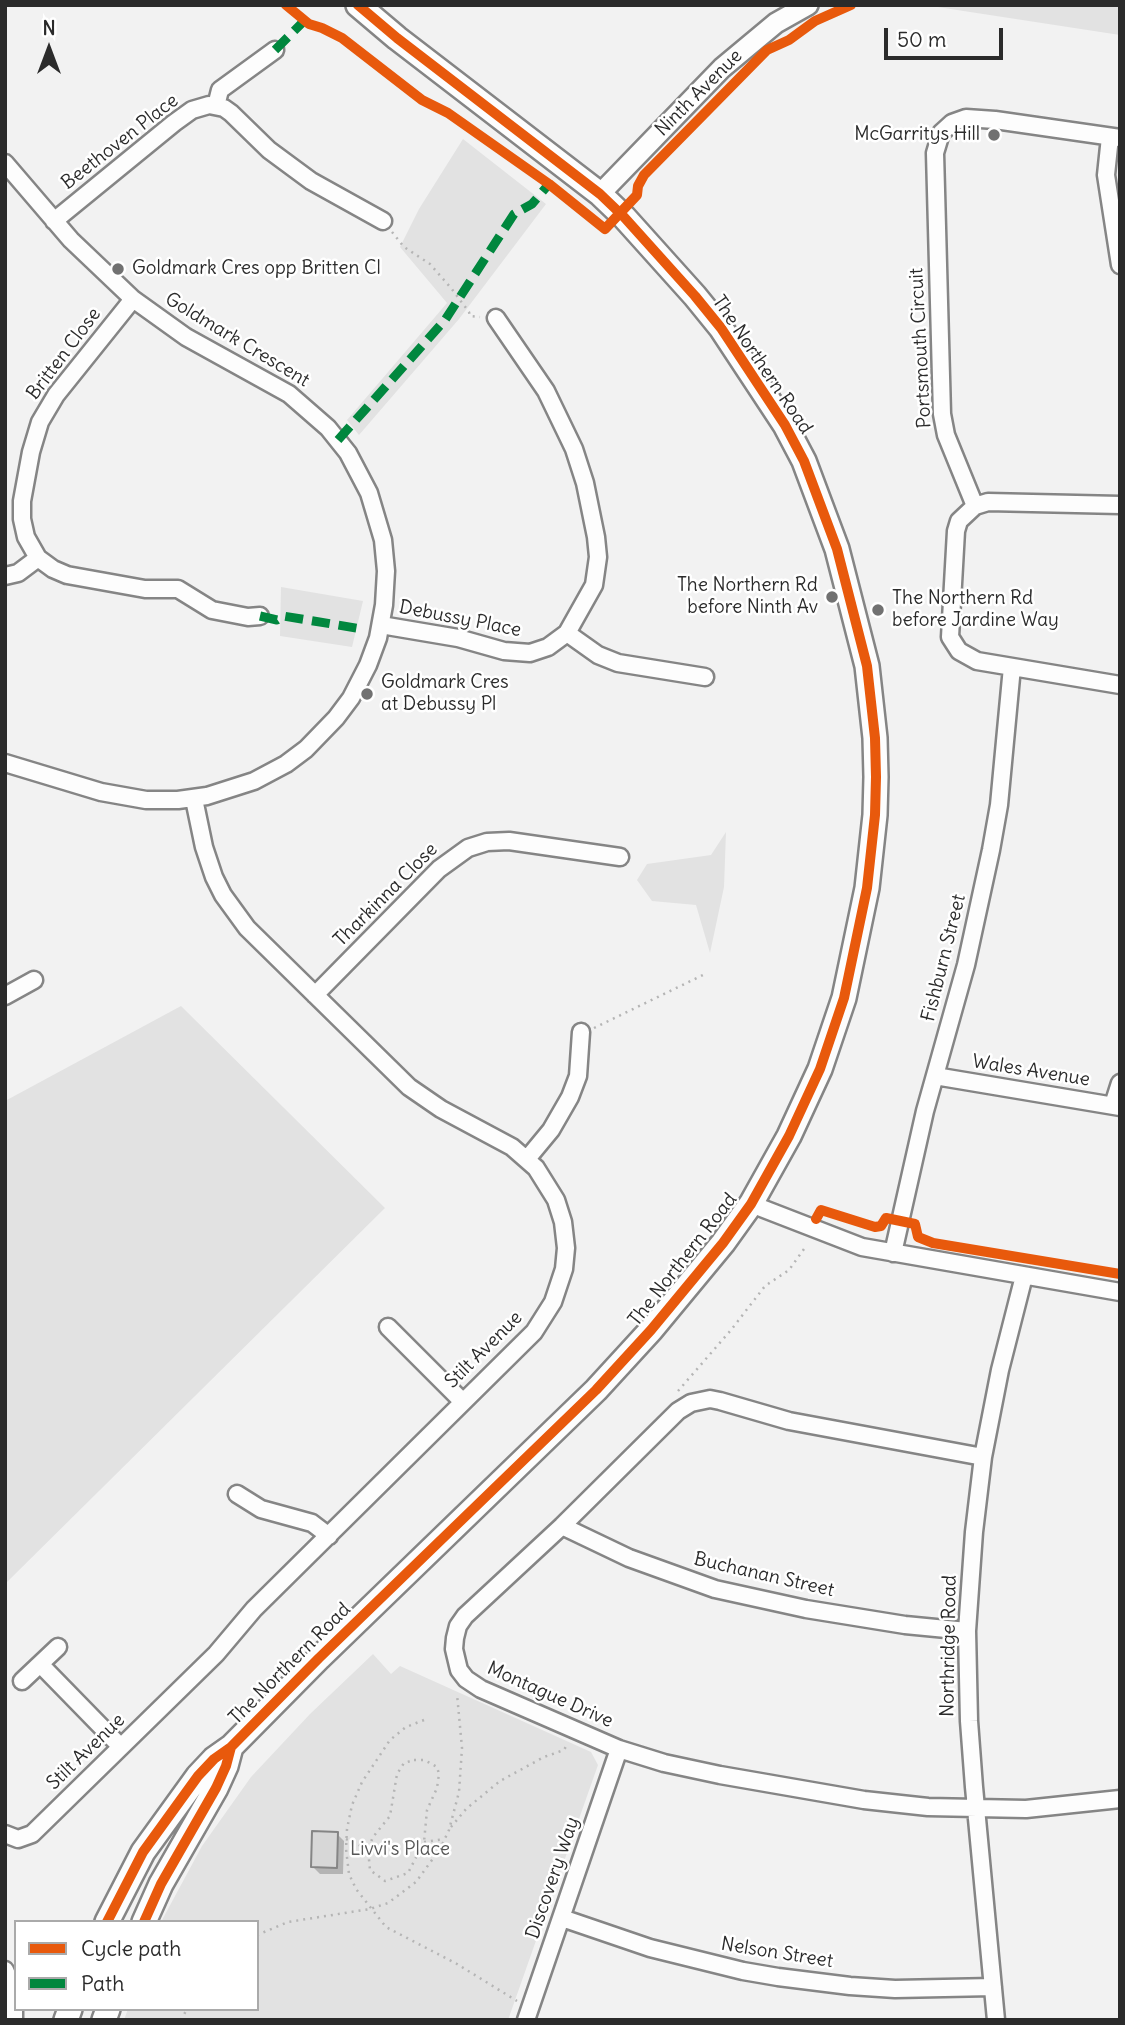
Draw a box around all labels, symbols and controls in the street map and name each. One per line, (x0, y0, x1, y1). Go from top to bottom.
north arrow (14, 14, 84, 84)
scale bar (887, 14, 1006, 58)
text: N (42, 16, 56, 40)
text: 50 m (897, 26, 946, 53)
street label: Ninth Avenue (651, 45, 747, 141)
street label: Beethoven Place (57, 89, 183, 195)
place label: McGarritys Hill (854, 124, 980, 146)
marker: McGarritys Hill (986, 127, 1002, 143)
place label: Goldmark Cres opp Britten Cl (132, 258, 381, 280)
marker: Goldmark Cres opp Britten Cl (110, 261, 126, 277)
street label: Portsmouth Circuit (905, 267, 937, 429)
street label: Goldmark Crescent (161, 288, 313, 392)
street label: The Northern Road (707, 291, 817, 439)
street label: Britten Close (22, 304, 106, 404)
place label: The Northern Rd before Ninth Av (677, 575, 818, 619)
place label: The Northern Rd before Jardine Way (892, 588, 1059, 632)
marker: The Northern Rd before Ninth Av (824, 589, 840, 605)
street label: Debussy Place (397, 596, 523, 642)
marker: The Northern Rd before Jardine Way (870, 602, 886, 618)
place label: Goldmark Cres at Debussy Pl (381, 672, 509, 716)
marker: Goldmark Cres at Debussy Pl (359, 686, 375, 702)
street label: Tharkinna Close (329, 838, 443, 952)
street label: Fishburn Street (917, 892, 971, 1024)
street label: Wales Avenue (971, 1050, 1091, 1092)
street label: The Northern Road (624, 1189, 742, 1331)
street label: Stilt Avenue (441, 1307, 527, 1393)
street label: Buchanan Street (692, 1548, 836, 1602)
street label: Northridge Road (936, 1575, 962, 1717)
street label: The Northern Road (224, 1598, 356, 1730)
street label: Montague Drive (484, 1657, 616, 1733)
street label: Stilt Avenue (42, 1709, 130, 1795)
street label: Discovery Way (522, 1814, 584, 1942)
park label: Livvi's Place (350, 1839, 450, 1861)
legend (14, 1920, 259, 2011)
street label: Nelson Street (719, 1933, 835, 1973)
text: Cycle path (81, 1935, 181, 1962)
text: Path (81, 1970, 124, 1997)

